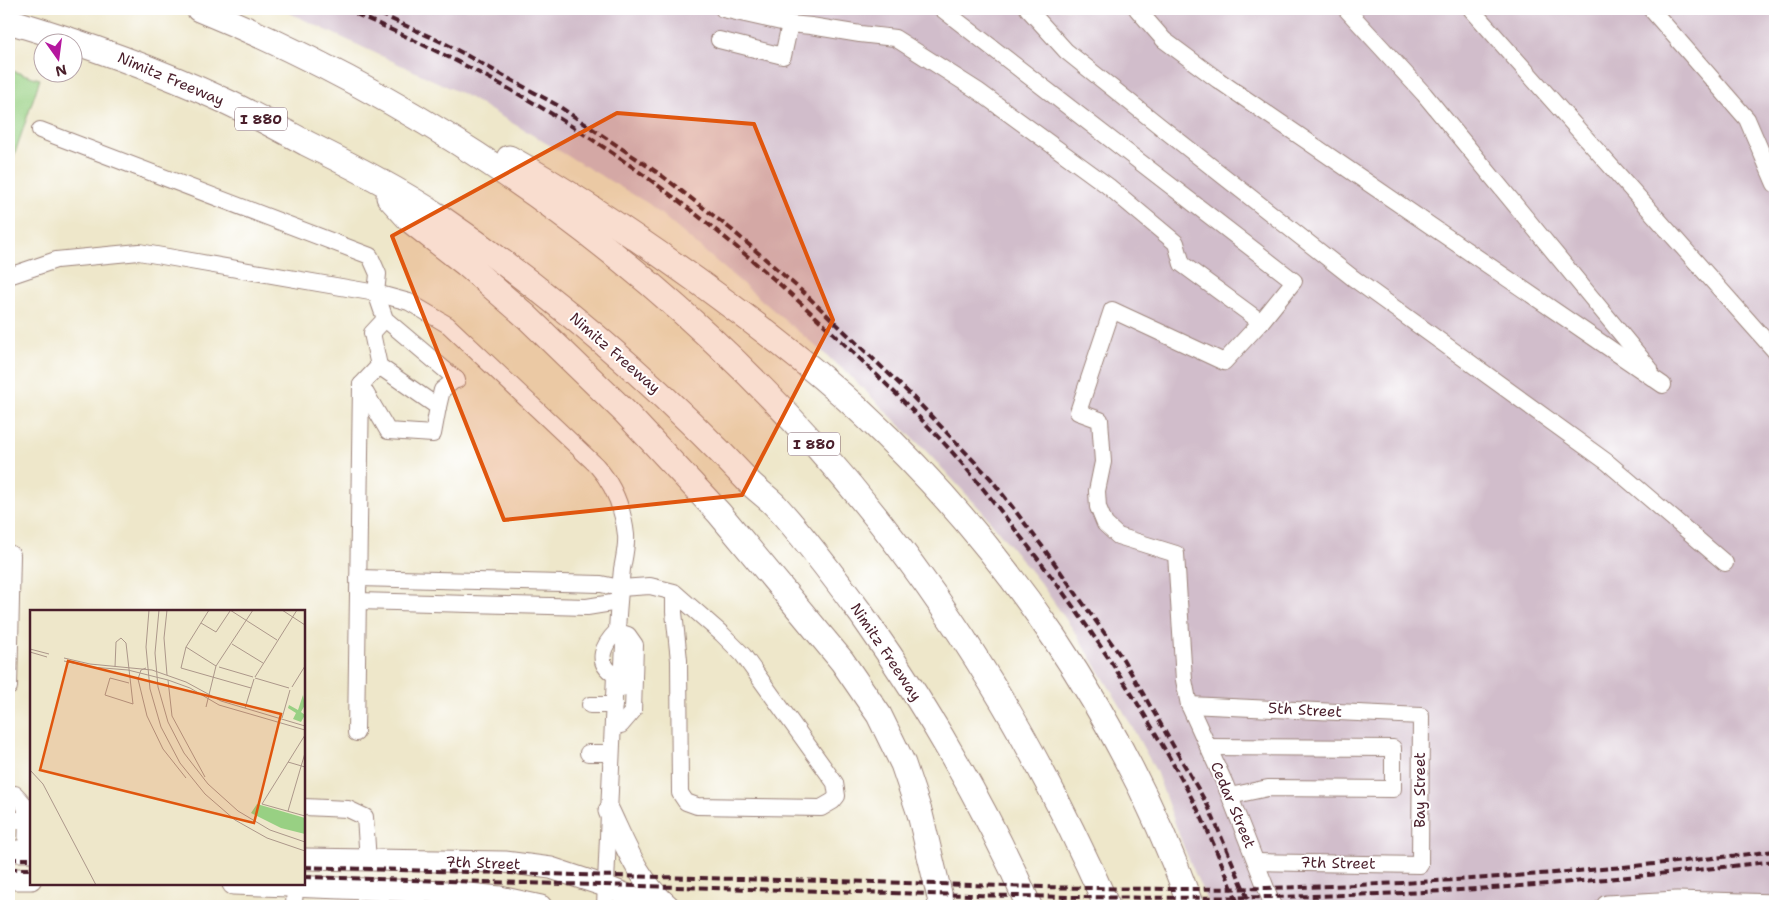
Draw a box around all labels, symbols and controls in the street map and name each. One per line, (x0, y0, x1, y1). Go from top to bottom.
north arrow (32, 32, 82, 82)
street label: Nimitz Freeway (115, 48, 227, 110)
text: N (54, 61, 69, 81)
road number: I 880 (235, 108, 287, 130)
street label: Nimitz Freeway (565, 308, 665, 398)
road number: I 880 (788, 432, 840, 456)
street label: Nimitz Freeway (846, 599, 926, 705)
inset map (30, 610, 305, 885)
street label: 5th Street (1267, 698, 1343, 722)
street label: Bay Street (1410, 752, 1430, 828)
street label: Cedar Street (1206, 759, 1260, 851)
street label: 7th Street (445, 852, 521, 874)
street label: 7th Street (1300, 852, 1376, 874)

